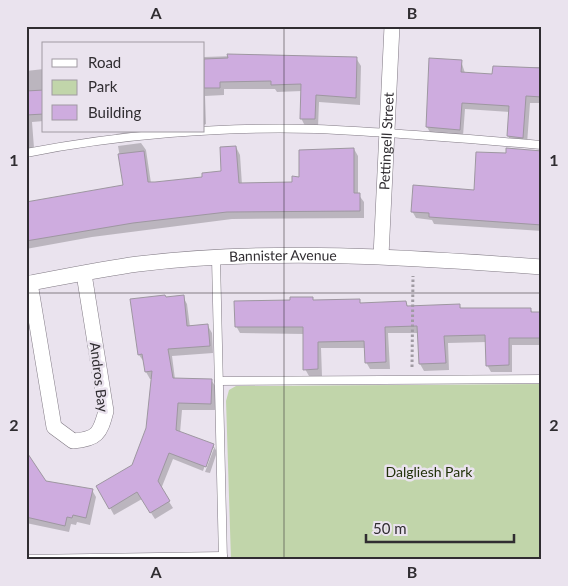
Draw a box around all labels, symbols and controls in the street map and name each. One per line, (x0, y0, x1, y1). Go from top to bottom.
text: A (149, 3, 162, 22)
text: B (407, 3, 417, 22)
legend (42, 42, 205, 132)
text: Road (88, 53, 121, 71)
text: Park (88, 77, 118, 95)
street label: Pettingell Street (375, 92, 397, 190)
text: Building (88, 103, 141, 121)
text: 1 (9, 150, 19, 169)
text: 1 (549, 150, 559, 169)
street label: Bannister Avenue (229, 246, 337, 265)
street label: Andros Bay (87, 341, 112, 414)
text: 2 (9, 415, 19, 434)
text: 2 (549, 415, 559, 434)
park label: Dalgliesh Park (386, 463, 473, 480)
scale bar (366, 511, 513, 543)
text: 50 m (373, 519, 407, 537)
text: A (149, 562, 162, 581)
text: B (407, 562, 417, 581)

